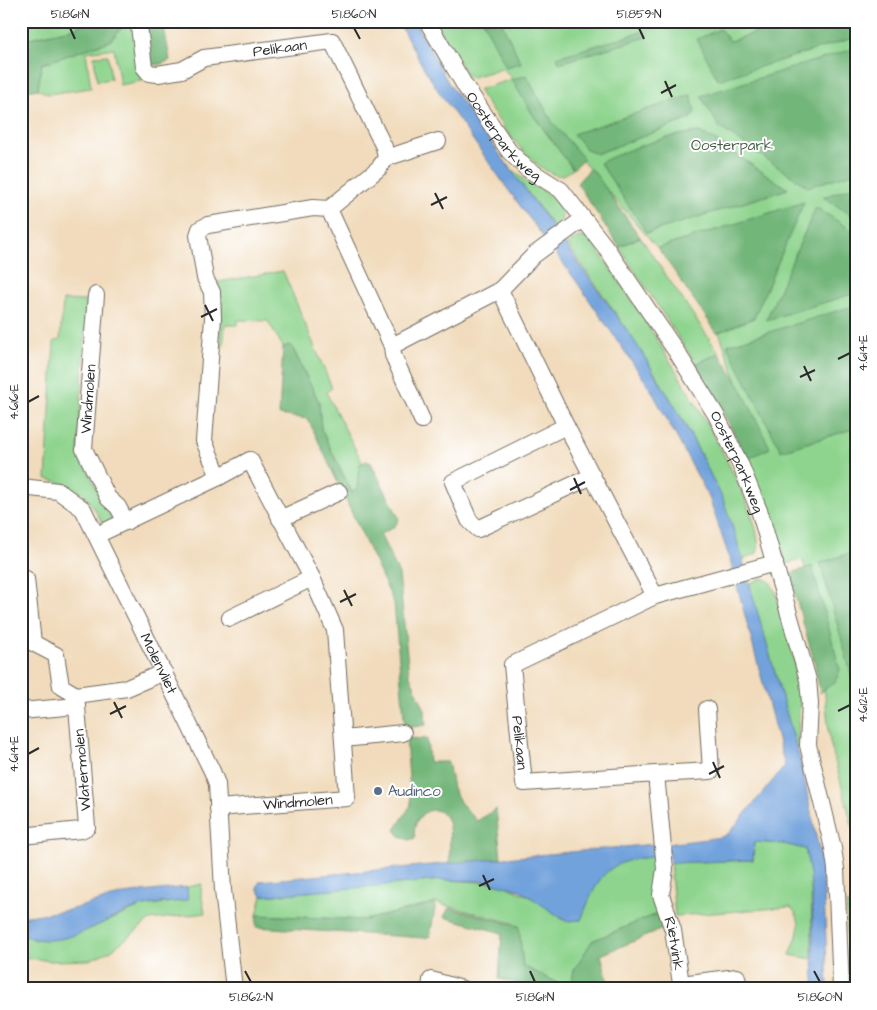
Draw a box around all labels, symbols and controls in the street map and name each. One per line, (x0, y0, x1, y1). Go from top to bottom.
text: 51.861°N (51, 6, 90, 23)
text: 51.860°N (332, 6, 377, 23)
text: 51.859°N (617, 6, 662, 23)
street label: Pelikaan (252, 34, 309, 62)
street label: Oosterparkweg (461, 88, 545, 187)
park label: Oosterpark (691, 135, 773, 156)
text: 4.614°E (855, 335, 872, 371)
street label: Windmolen (76, 363, 101, 435)
text: 4.616°E (6, 384, 23, 420)
street label: Oosterparkweg (705, 407, 769, 517)
street label: Molenvliet (135, 630, 182, 698)
text: 4.612°E (855, 687, 872, 723)
street label: Pelikaan (506, 715, 533, 771)
street label: Watermolen (68, 728, 97, 812)
text: 4.614°E (6, 736, 23, 772)
place label: Audinco (388, 781, 441, 802)
marker: Audinco (372, 785, 384, 797)
street label: Windmolen (262, 789, 334, 815)
street label: Rietvink (658, 914, 689, 972)
text: 51.862°N (229, 989, 273, 1006)
text: 51.861°N (516, 989, 555, 1006)
text: 51.860°N (798, 989, 843, 1006)

